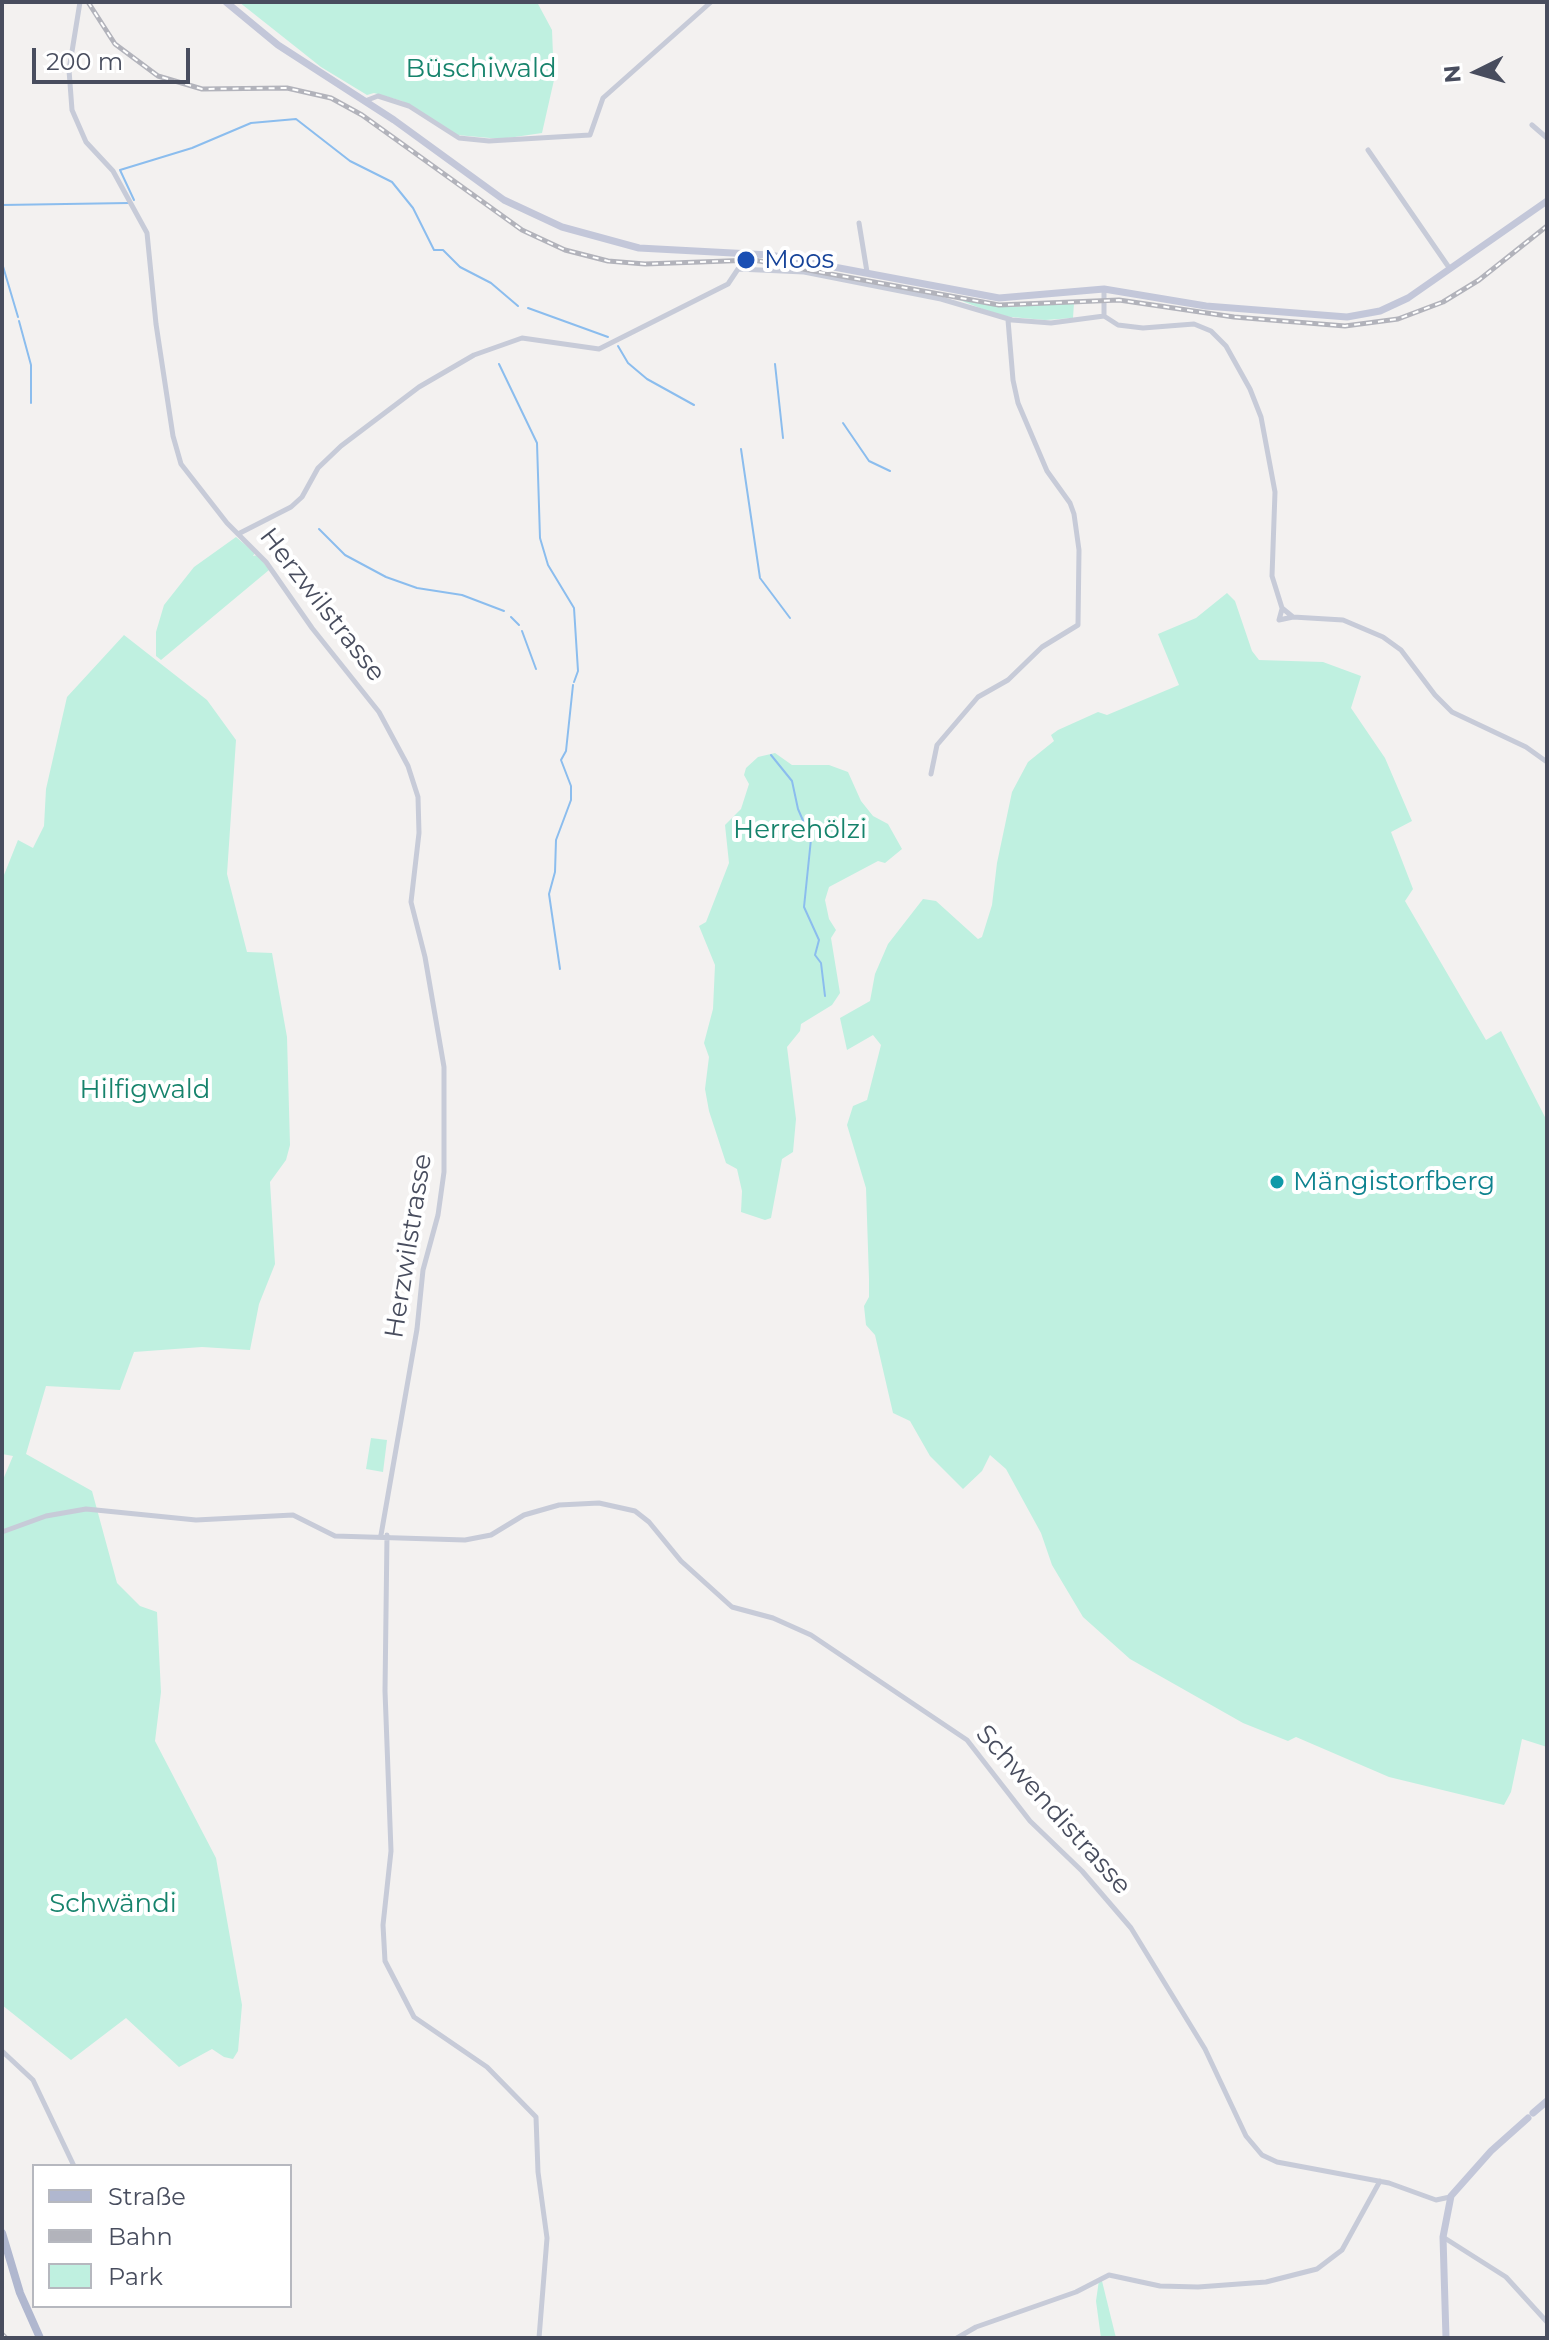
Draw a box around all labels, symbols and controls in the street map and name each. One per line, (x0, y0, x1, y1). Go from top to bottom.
scale bar (36, 32, 194, 82)
north arrow (1437, 32, 1517, 112)
text: 200 m (46, 47, 123, 76)
park label: Büschiwald (405, 53, 557, 85)
text: N (1438, 64, 1467, 84)
place label: Moos (764, 244, 834, 276)
marker: Moos (735, 249, 757, 271)
street label: Herzwilstrasse (252, 522, 392, 688)
park label: Herrehölzi (733, 814, 867, 846)
park label: Hilfigwald (80, 1074, 210, 1106)
street label: Herzwilstrasse (379, 1152, 439, 1340)
place label: Mängistorfberg (1293, 1166, 1495, 1198)
marker: Mängistorfberg (1268, 1173, 1286, 1191)
street label: Schwendistrasse (969, 1719, 1137, 1901)
park label: Schwändi (49, 1888, 177, 1920)
legend (32, 2164, 292, 2308)
text: Straße (108, 2182, 186, 2211)
text: Bahn (108, 2222, 173, 2251)
text: Park (108, 2262, 163, 2291)

